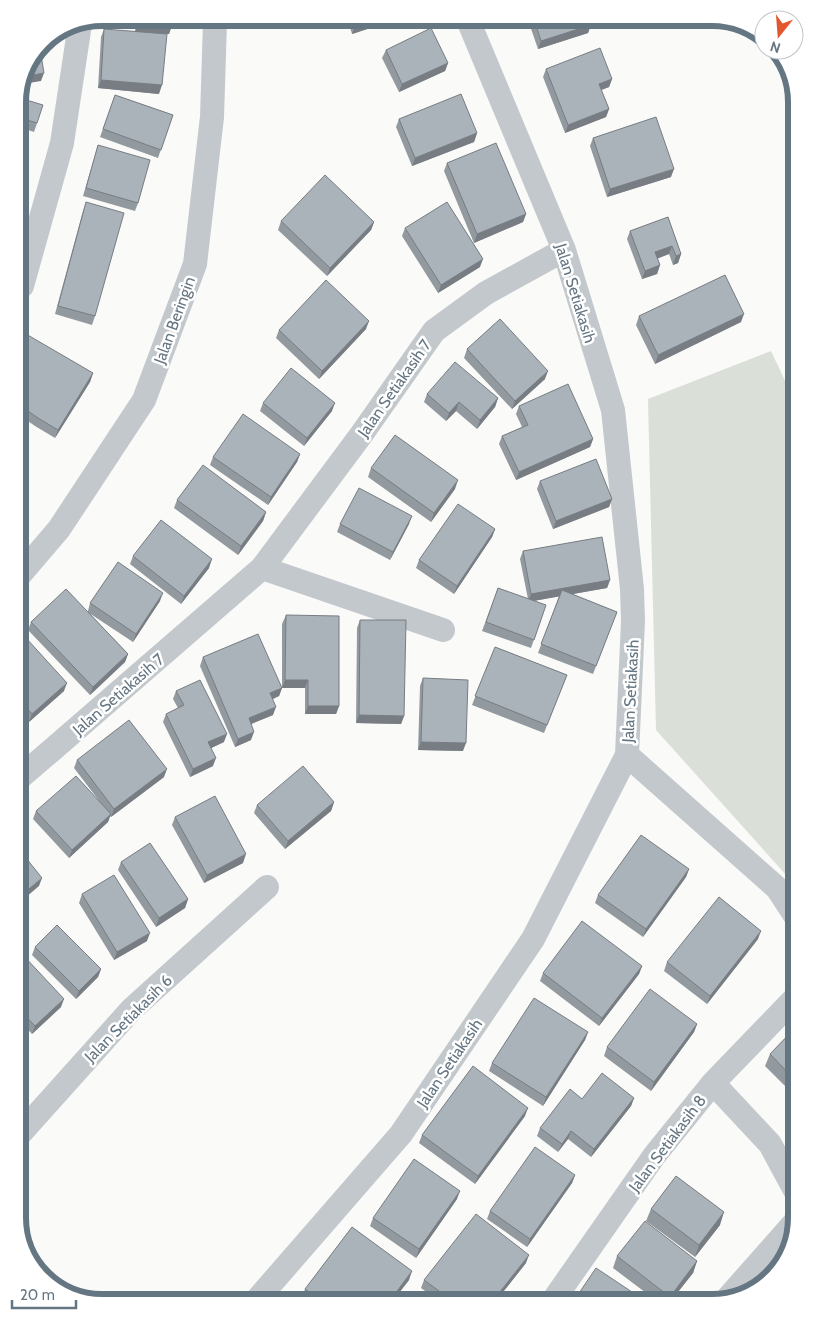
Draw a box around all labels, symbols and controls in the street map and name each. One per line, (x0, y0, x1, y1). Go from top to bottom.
north arrow (754, 10, 804, 60)
text: N (768, 37, 783, 57)
street label: Jalan Setiakasih (551, 240, 600, 345)
street label: Jalan Beringin (150, 274, 199, 367)
street label: Jalan Setiakasih 7 (353, 336, 435, 442)
street label: Jalan Setiakasih (618, 639, 643, 744)
street label: Jalan Setiakasih 7 (68, 650, 168, 740)
street label: Jalan Setiakasih 6 (80, 971, 176, 1067)
street label: Jalan Setiakasih (412, 1015, 486, 1112)
street label: Jalan Setiakasih 8 (624, 1091, 710, 1196)
scale bar (12, 1278, 76, 1310)
text: 20 m (20, 1286, 55, 1304)

